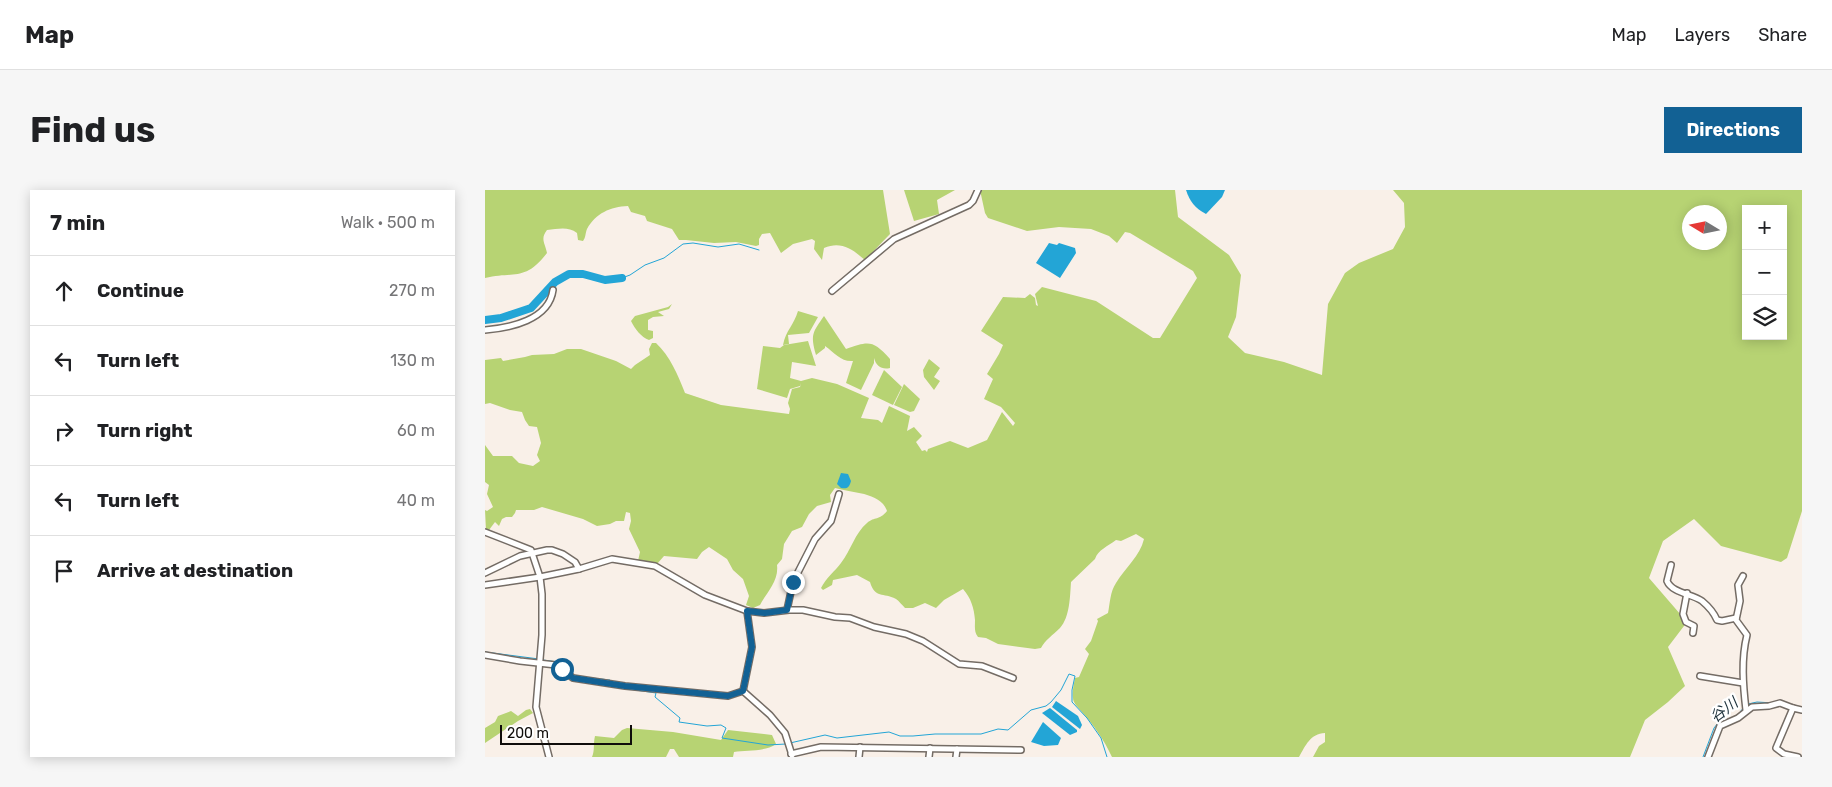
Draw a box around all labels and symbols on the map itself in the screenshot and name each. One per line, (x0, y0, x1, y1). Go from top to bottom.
north arrow (1682, 205, 1727, 250)
route end (782, 571, 805, 594)
route start (551, 658, 574, 681)
water label: 谷川 (1707, 693, 1743, 726)
scale bar (500, 722, 633, 745)

